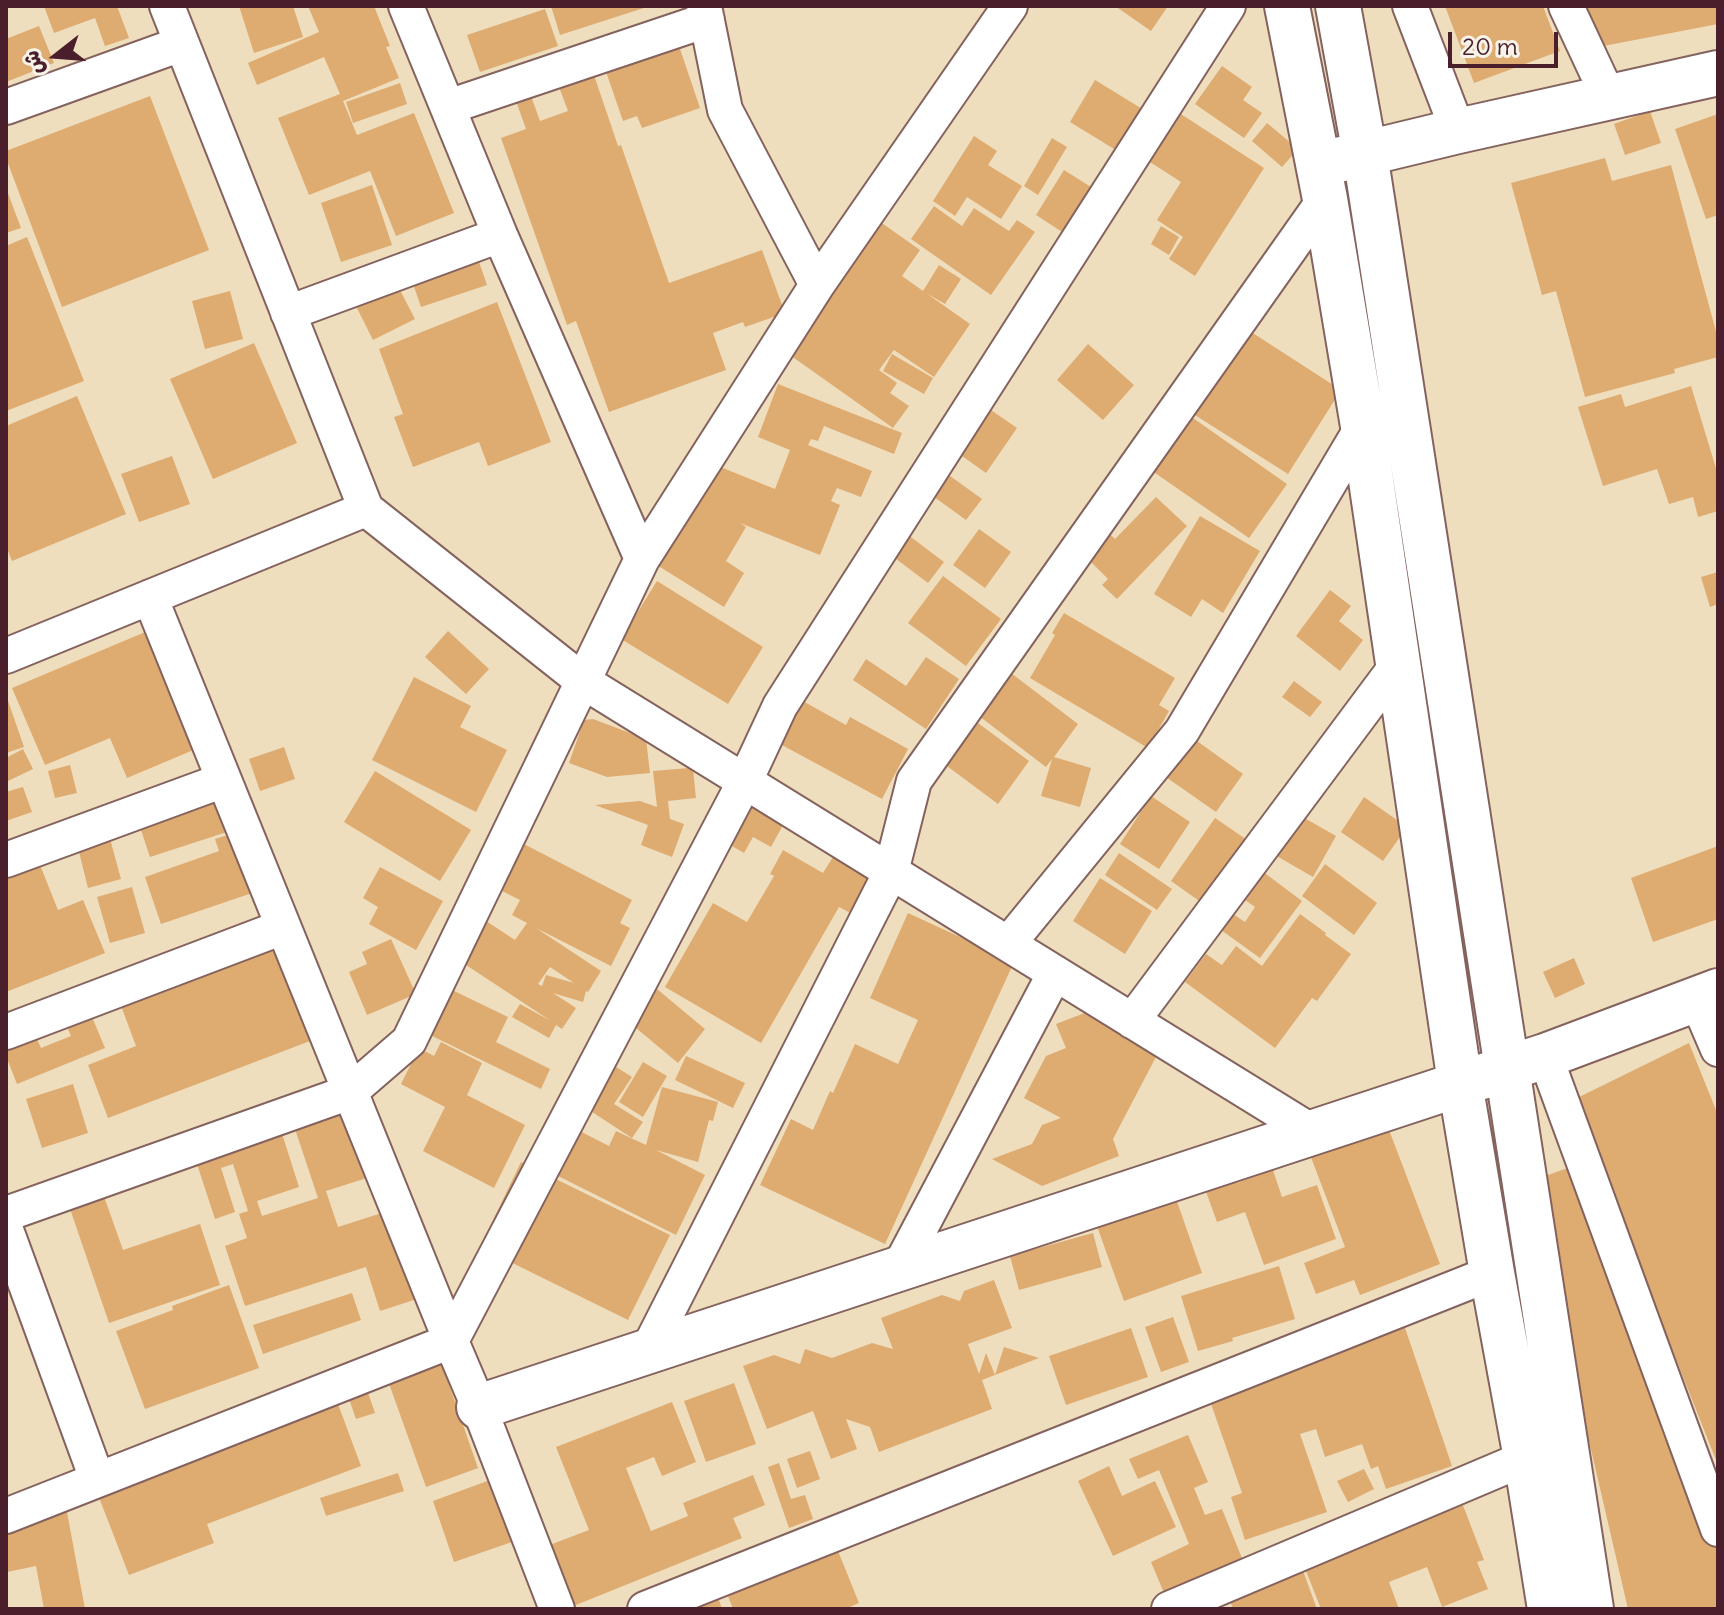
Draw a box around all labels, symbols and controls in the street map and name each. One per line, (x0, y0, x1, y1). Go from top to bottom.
north arrow (16, 16, 96, 96)
scale bar (1452, 16, 1562, 66)
text: 20 m (1462, 31, 1518, 61)
text: ش (16, 47, 50, 79)

